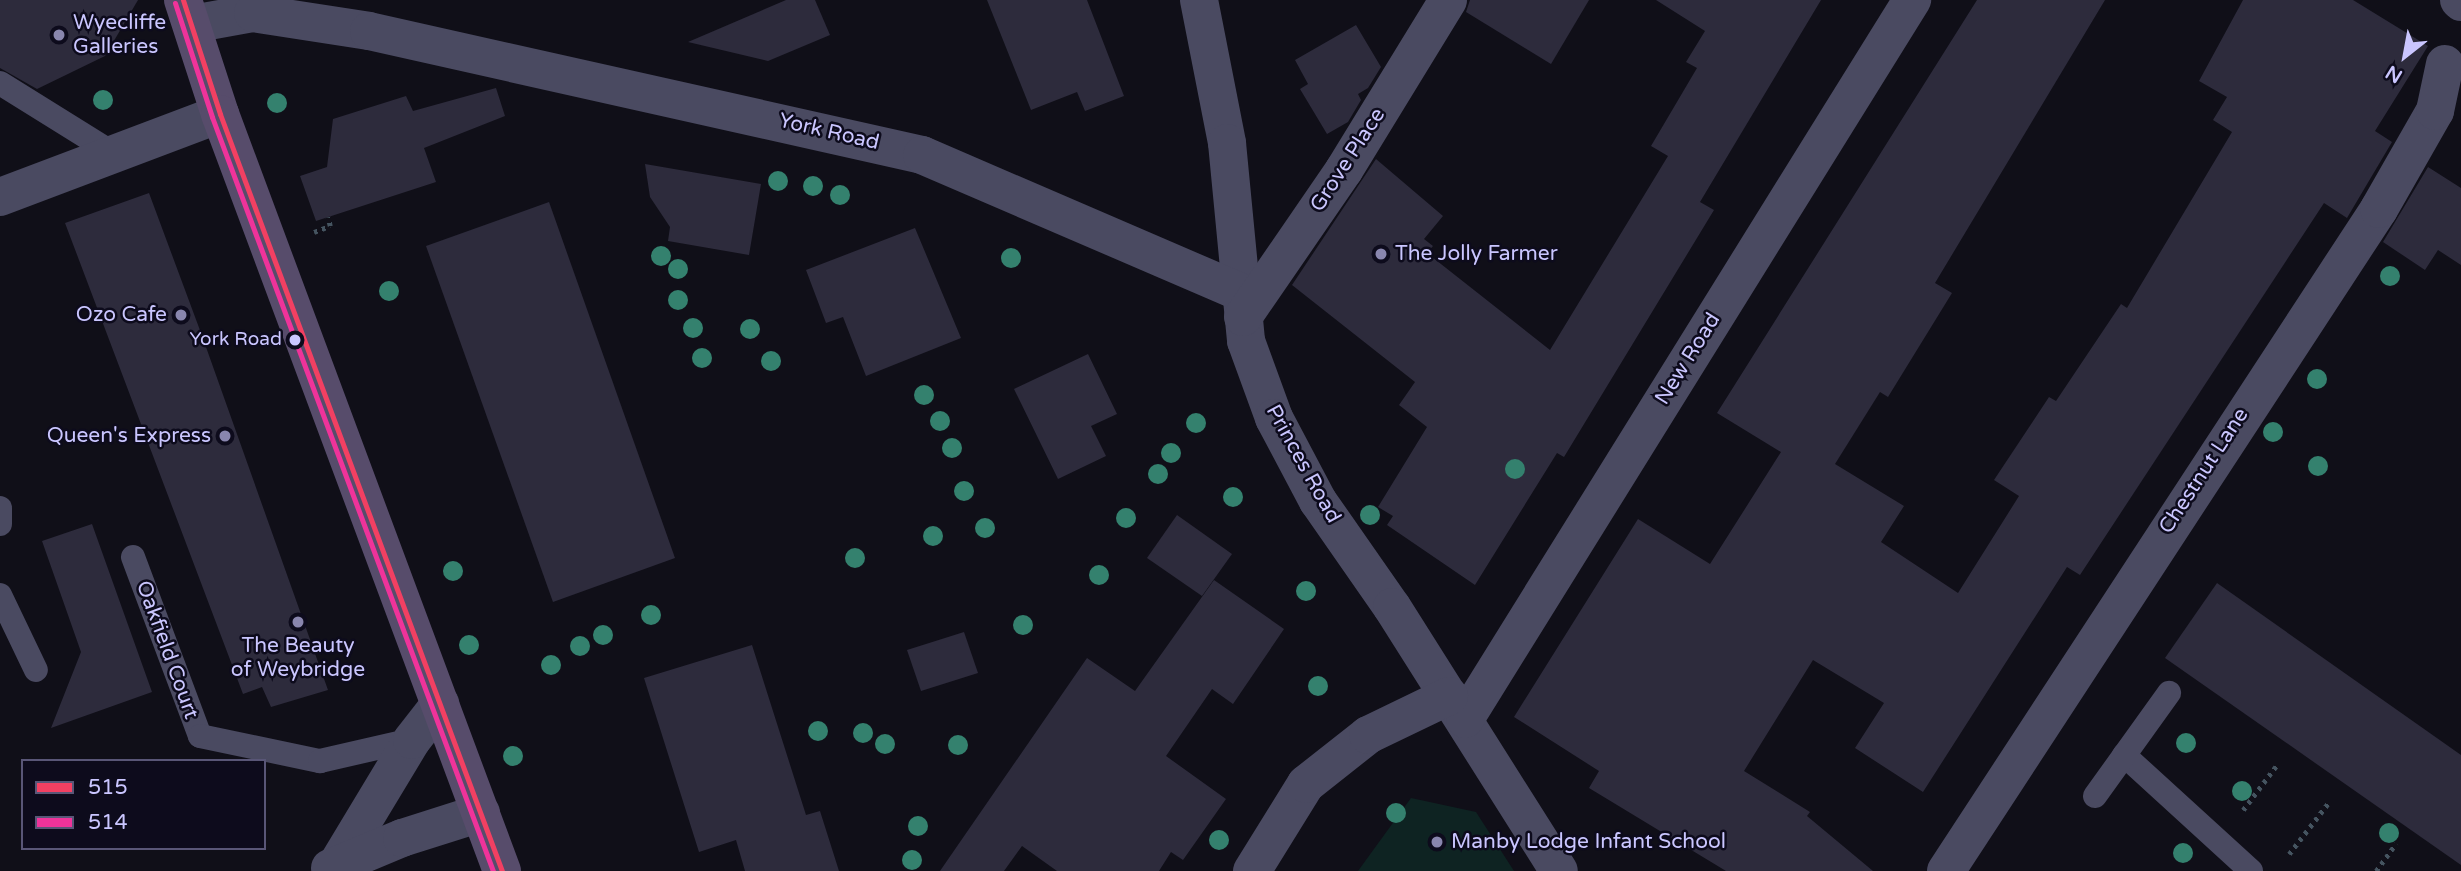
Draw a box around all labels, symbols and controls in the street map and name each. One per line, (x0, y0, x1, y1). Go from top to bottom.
place label: Wyecliffe Galleries (73, 10, 166, 60)
north arrow (2370, 21, 2440, 91)
marker: Wyecliffe Galleries (51, 27, 67, 43)
text: N (2382, 61, 2406, 87)
street label: Grove Place (1305, 103, 1391, 217)
street label: York Road (776, 108, 882, 156)
place label: The Jolly Farmer (1395, 241, 1558, 267)
marker: The Jolly Farmer (1373, 246, 1389, 262)
place label: Ozo Cafe (76, 302, 167, 328)
marker: Ozo Cafe (173, 307, 189, 323)
street label: New Road (1650, 309, 1726, 409)
place label: York Road (189, 329, 282, 351)
marker: York Road (288, 333, 302, 347)
street label: Princes Road (1260, 400, 1346, 528)
street label: Chestnut Lane (2154, 403, 2254, 539)
place label: Queen's Express (47, 423, 211, 449)
marker: Queen's Express (217, 428, 233, 444)
street label: Oakfield Court (130, 577, 204, 723)
marker: The Beauty of Weybridge (290, 614, 306, 630)
place label: The Beauty of Weybridge (231, 633, 365, 683)
legend (21, 759, 266, 850)
text: 515 (88, 775, 128, 800)
text: 514 (88, 810, 128, 835)
place label: Manby Lodge Infant School (1451, 829, 1726, 855)
marker: Manby Lodge Infant School (1429, 834, 1445, 850)

